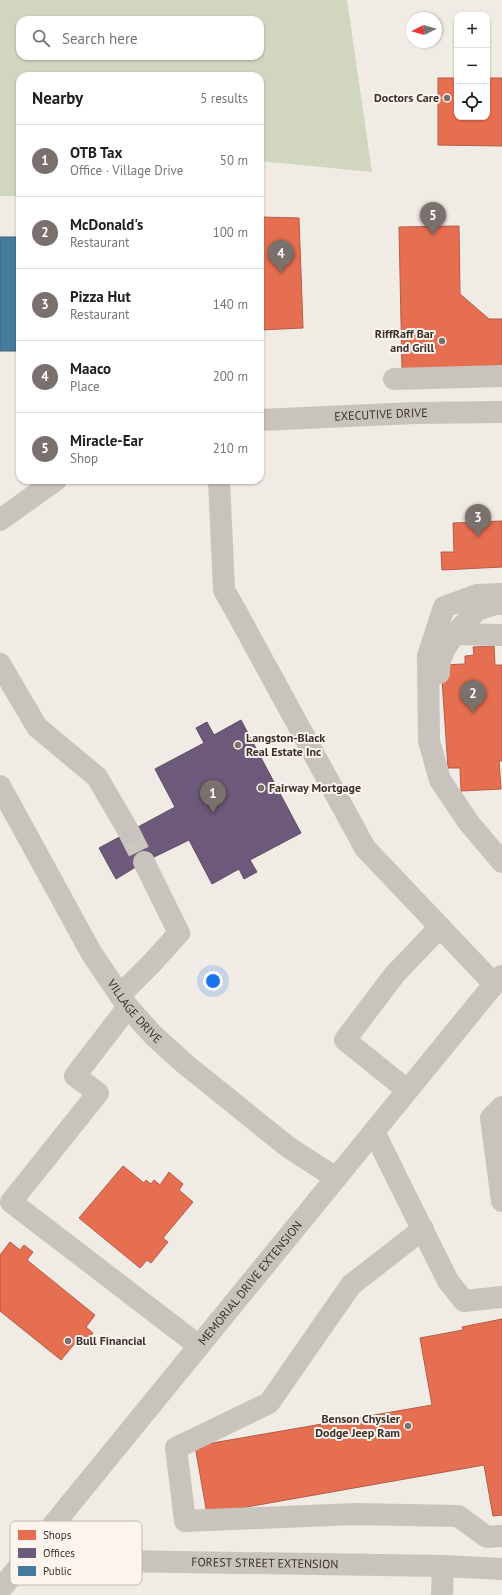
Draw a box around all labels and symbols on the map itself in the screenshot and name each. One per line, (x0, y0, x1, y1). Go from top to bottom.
north arrow (406, 12, 442, 48)
place label: Doctors Care (374, 90, 439, 105)
marker: Doctors Care (442, 93, 452, 103)
pin: 5 (420, 202, 446, 235)
pin: 4 (268, 240, 294, 273)
place label: RiffRaff Bar and Grill (375, 326, 435, 355)
marker: RiffRaff Bar and Grill (437, 336, 447, 346)
street label: EXECUTIVE DRIVE (334, 405, 428, 424)
pin: 3 (465, 504, 491, 537)
pin: 2 (460, 680, 486, 713)
place label: Langston-Black Real Estate Inc (246, 730, 325, 759)
marker: Langston-Black Real Estate Inc (233, 740, 243, 750)
pin: 1 (200, 780, 226, 813)
place label: Fairway Mortgage (269, 780, 361, 795)
marker: Fairway Mortgage (256, 783, 266, 793)
your location (203, 971, 223, 991)
street label: VILLAGE DRIVE (104, 975, 165, 1046)
street label: MEMORIAL DRIVE EXTENSION (195, 1218, 305, 1348)
place label: Bull Financial (76, 1333, 146, 1348)
marker: Bull Financial (63, 1336, 73, 1346)
place label: Benson Chysler Dodge Jeep Ram (315, 1411, 401, 1440)
marker: Benson Chysler Dodge Jeep Ram (403, 1421, 413, 1431)
legend (10, 1521, 142, 1585)
text: Shops (43, 1528, 72, 1542)
text: Offices (43, 1546, 75, 1560)
street label: FOREST STREET EXTENSION (191, 1554, 338, 1571)
text: Public (43, 1564, 72, 1578)

